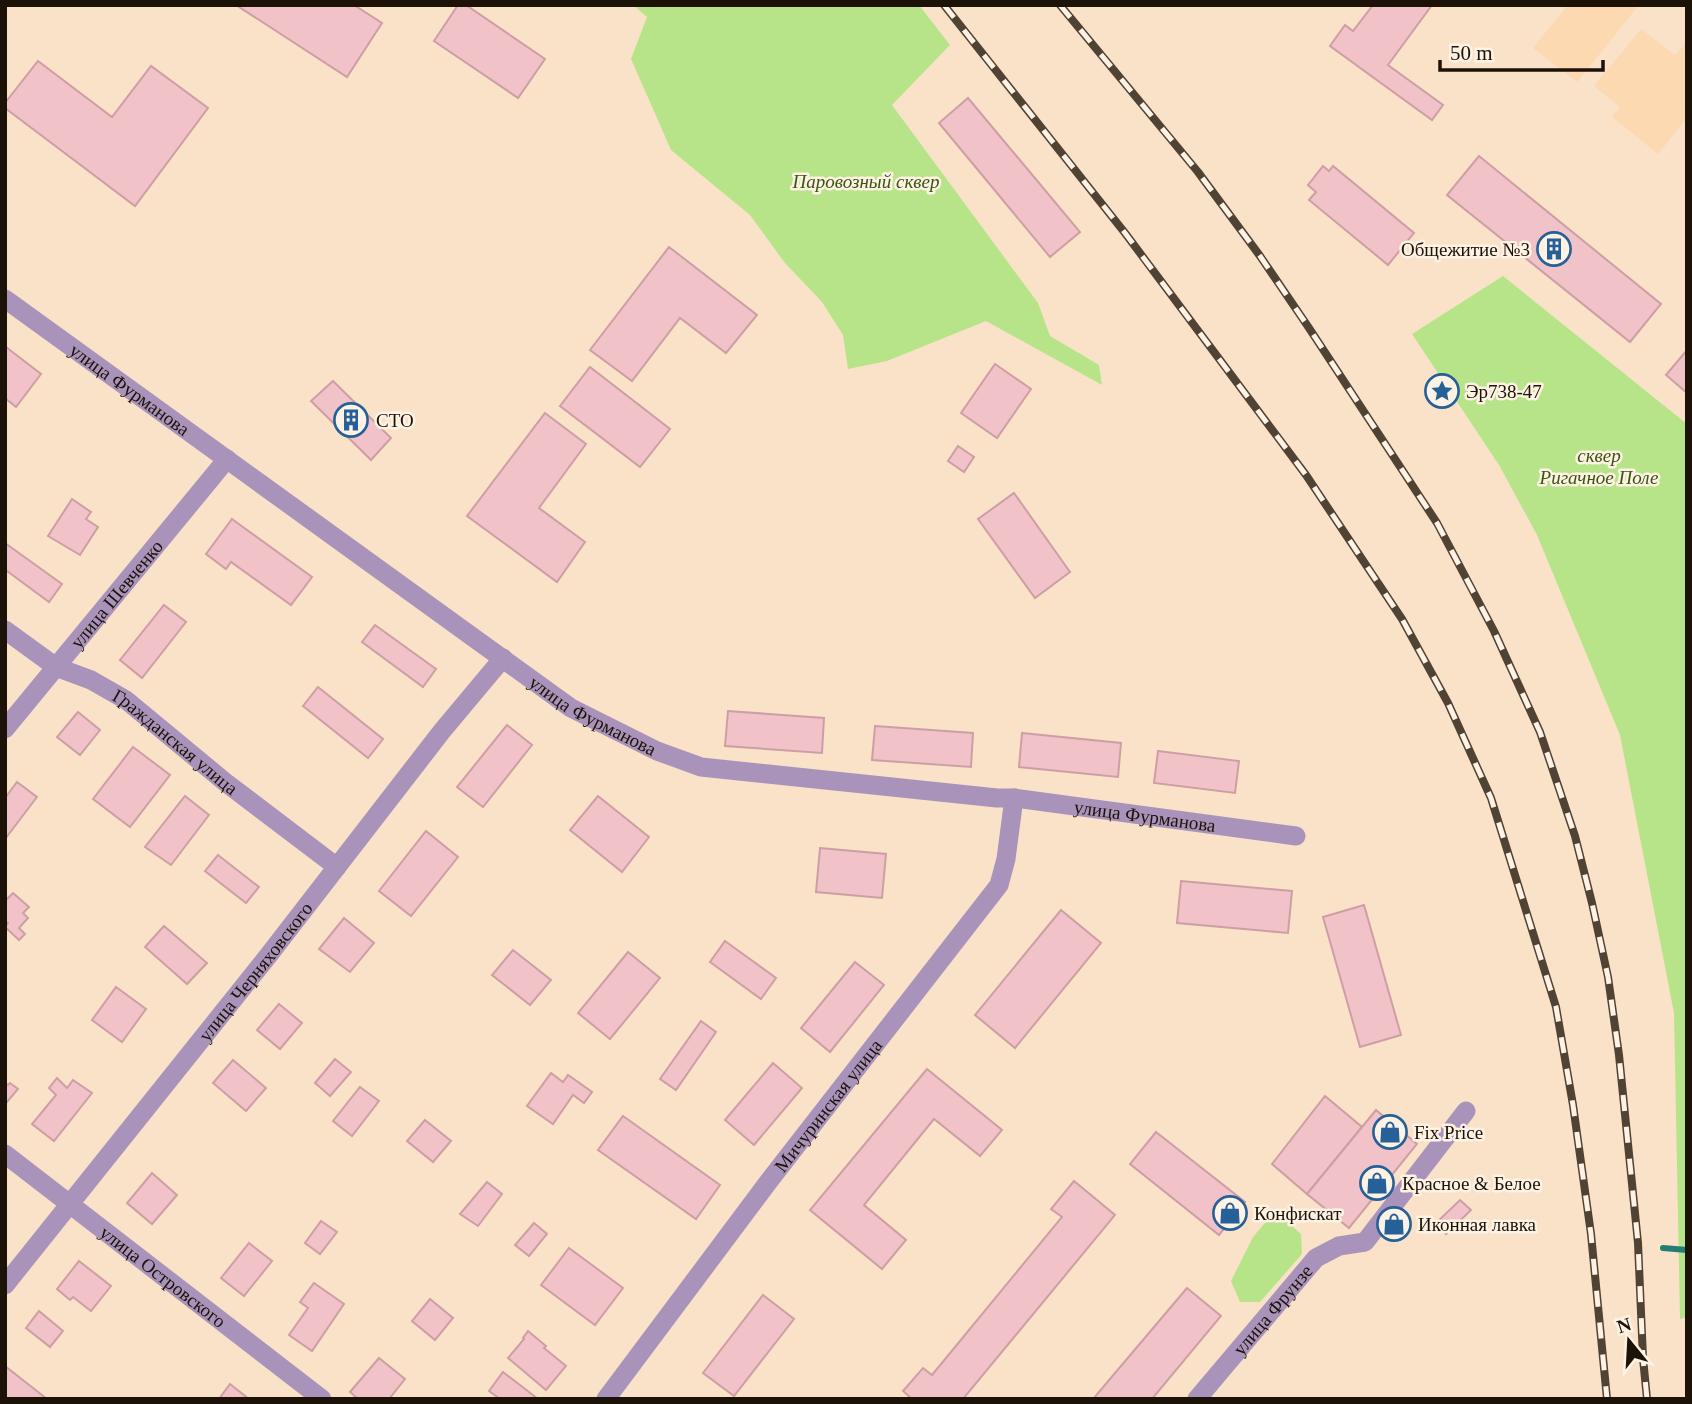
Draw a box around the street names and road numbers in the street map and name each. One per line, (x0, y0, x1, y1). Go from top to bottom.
street label: улица Фурманова (66, 339, 194, 440)
street label: улица Шевченко (66, 536, 167, 652)
street label: улица Фурманова (525, 671, 660, 760)
street label: Гражданская улица (109, 685, 242, 799)
street label: улица Фурманова (1073, 796, 1217, 836)
street label: улица Черняховского (194, 898, 317, 1045)
street label: Мичуринская улица (770, 1035, 887, 1176)
street label: улица Островского (96, 1222, 230, 1332)
street label: улица Фрунзе (1229, 1261, 1317, 1359)

